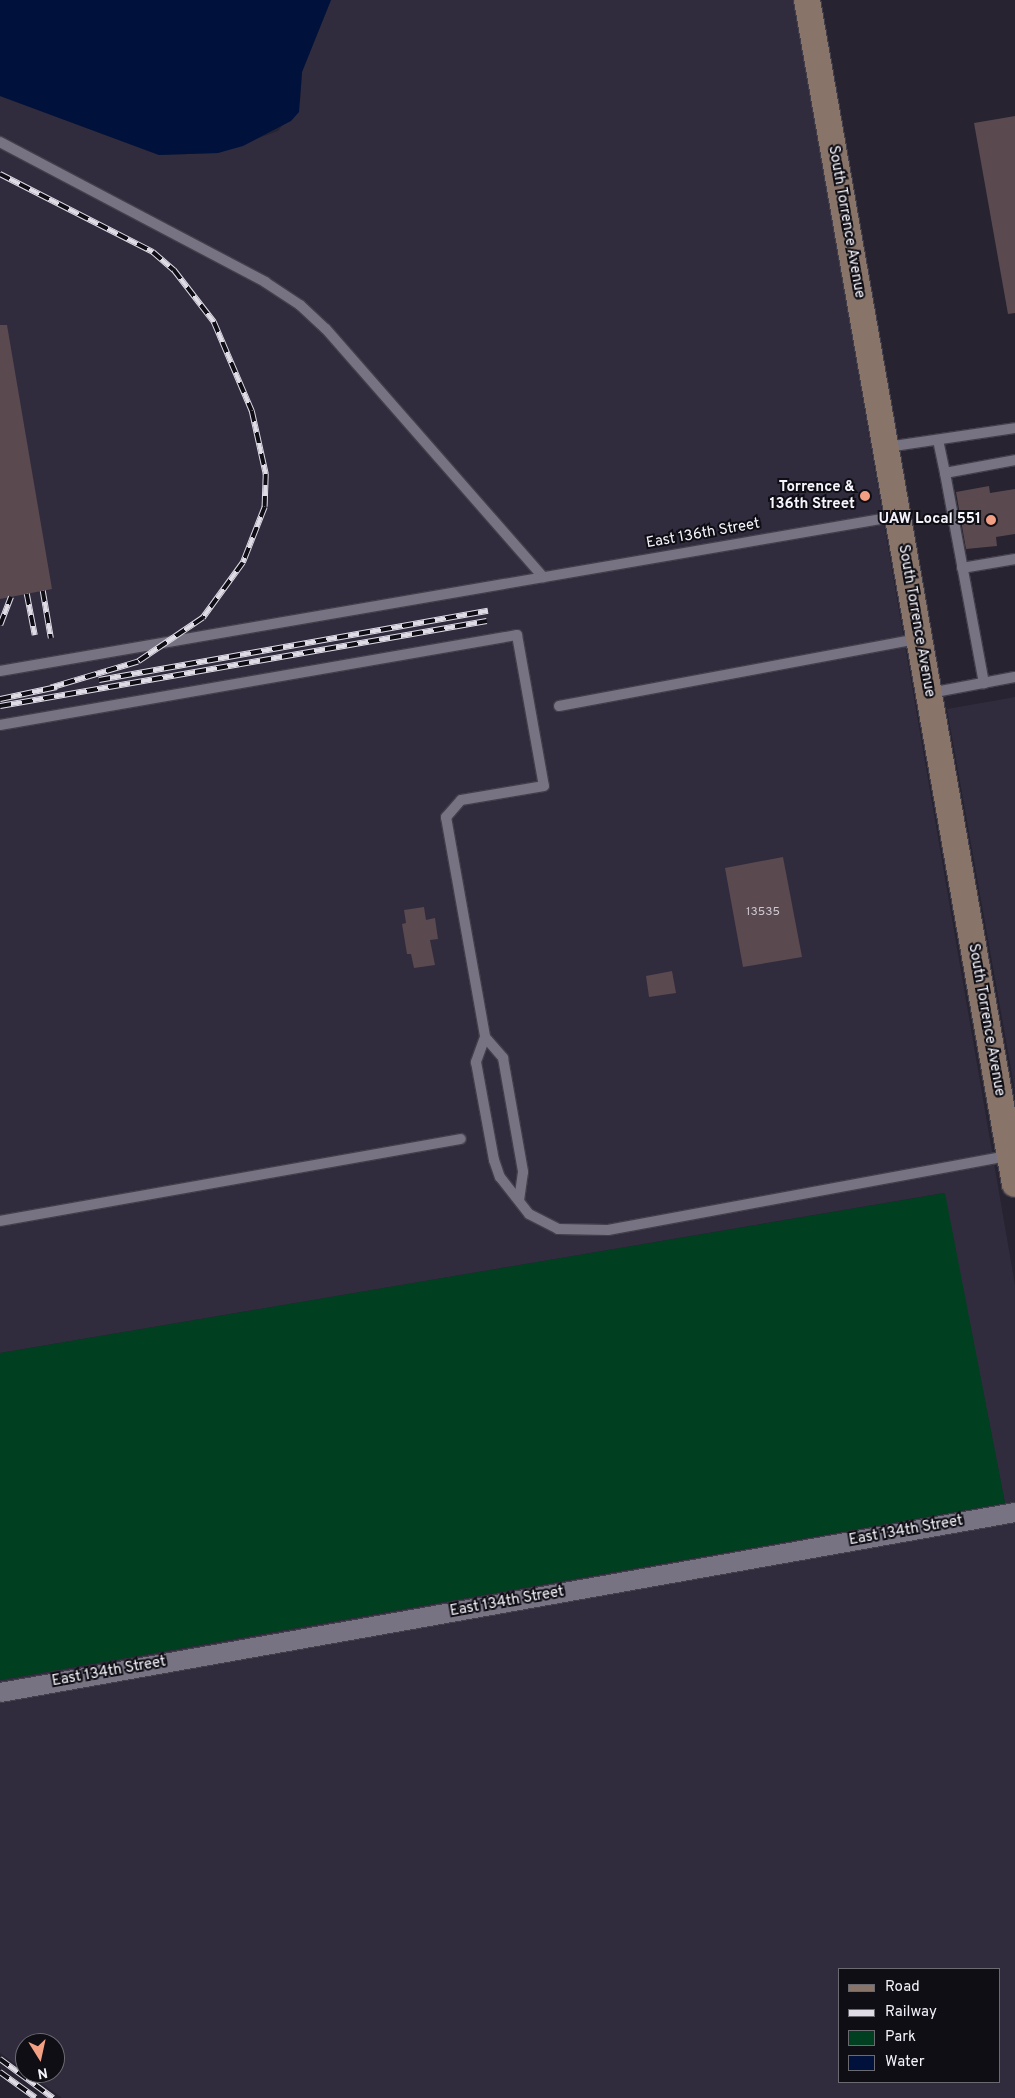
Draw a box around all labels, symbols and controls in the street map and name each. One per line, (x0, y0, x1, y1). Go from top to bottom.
street label: South Torrence Avenue (824, 144, 868, 300)
place label: Torrence & 136th Street (770, 478, 855, 513)
marker: Torrence & 136th Street (859, 490, 871, 502)
place label: UAW Local 551 (879, 511, 981, 529)
marker: UAW Local 551 (985, 514, 997, 526)
street label: East 136th Street (645, 515, 761, 553)
street label: South Torrence Avenue (894, 543, 938, 699)
house number: 13535 (746, 906, 780, 920)
street label: South Torrence Avenue (964, 942, 1008, 1098)
street label: East 134th Street (848, 1512, 964, 1550)
street label: East 134th Street (449, 1583, 565, 1621)
street label: East 134th Street (51, 1653, 167, 1691)
legend (838, 1968, 1000, 2083)
text: Road (885, 1978, 920, 1997)
text: Railway (885, 2003, 937, 2022)
text: Park (885, 2028, 916, 2047)
north arrow (15, 2033, 65, 2083)
text: Water (885, 2053, 924, 2072)
text: N (36, 2063, 49, 2082)

